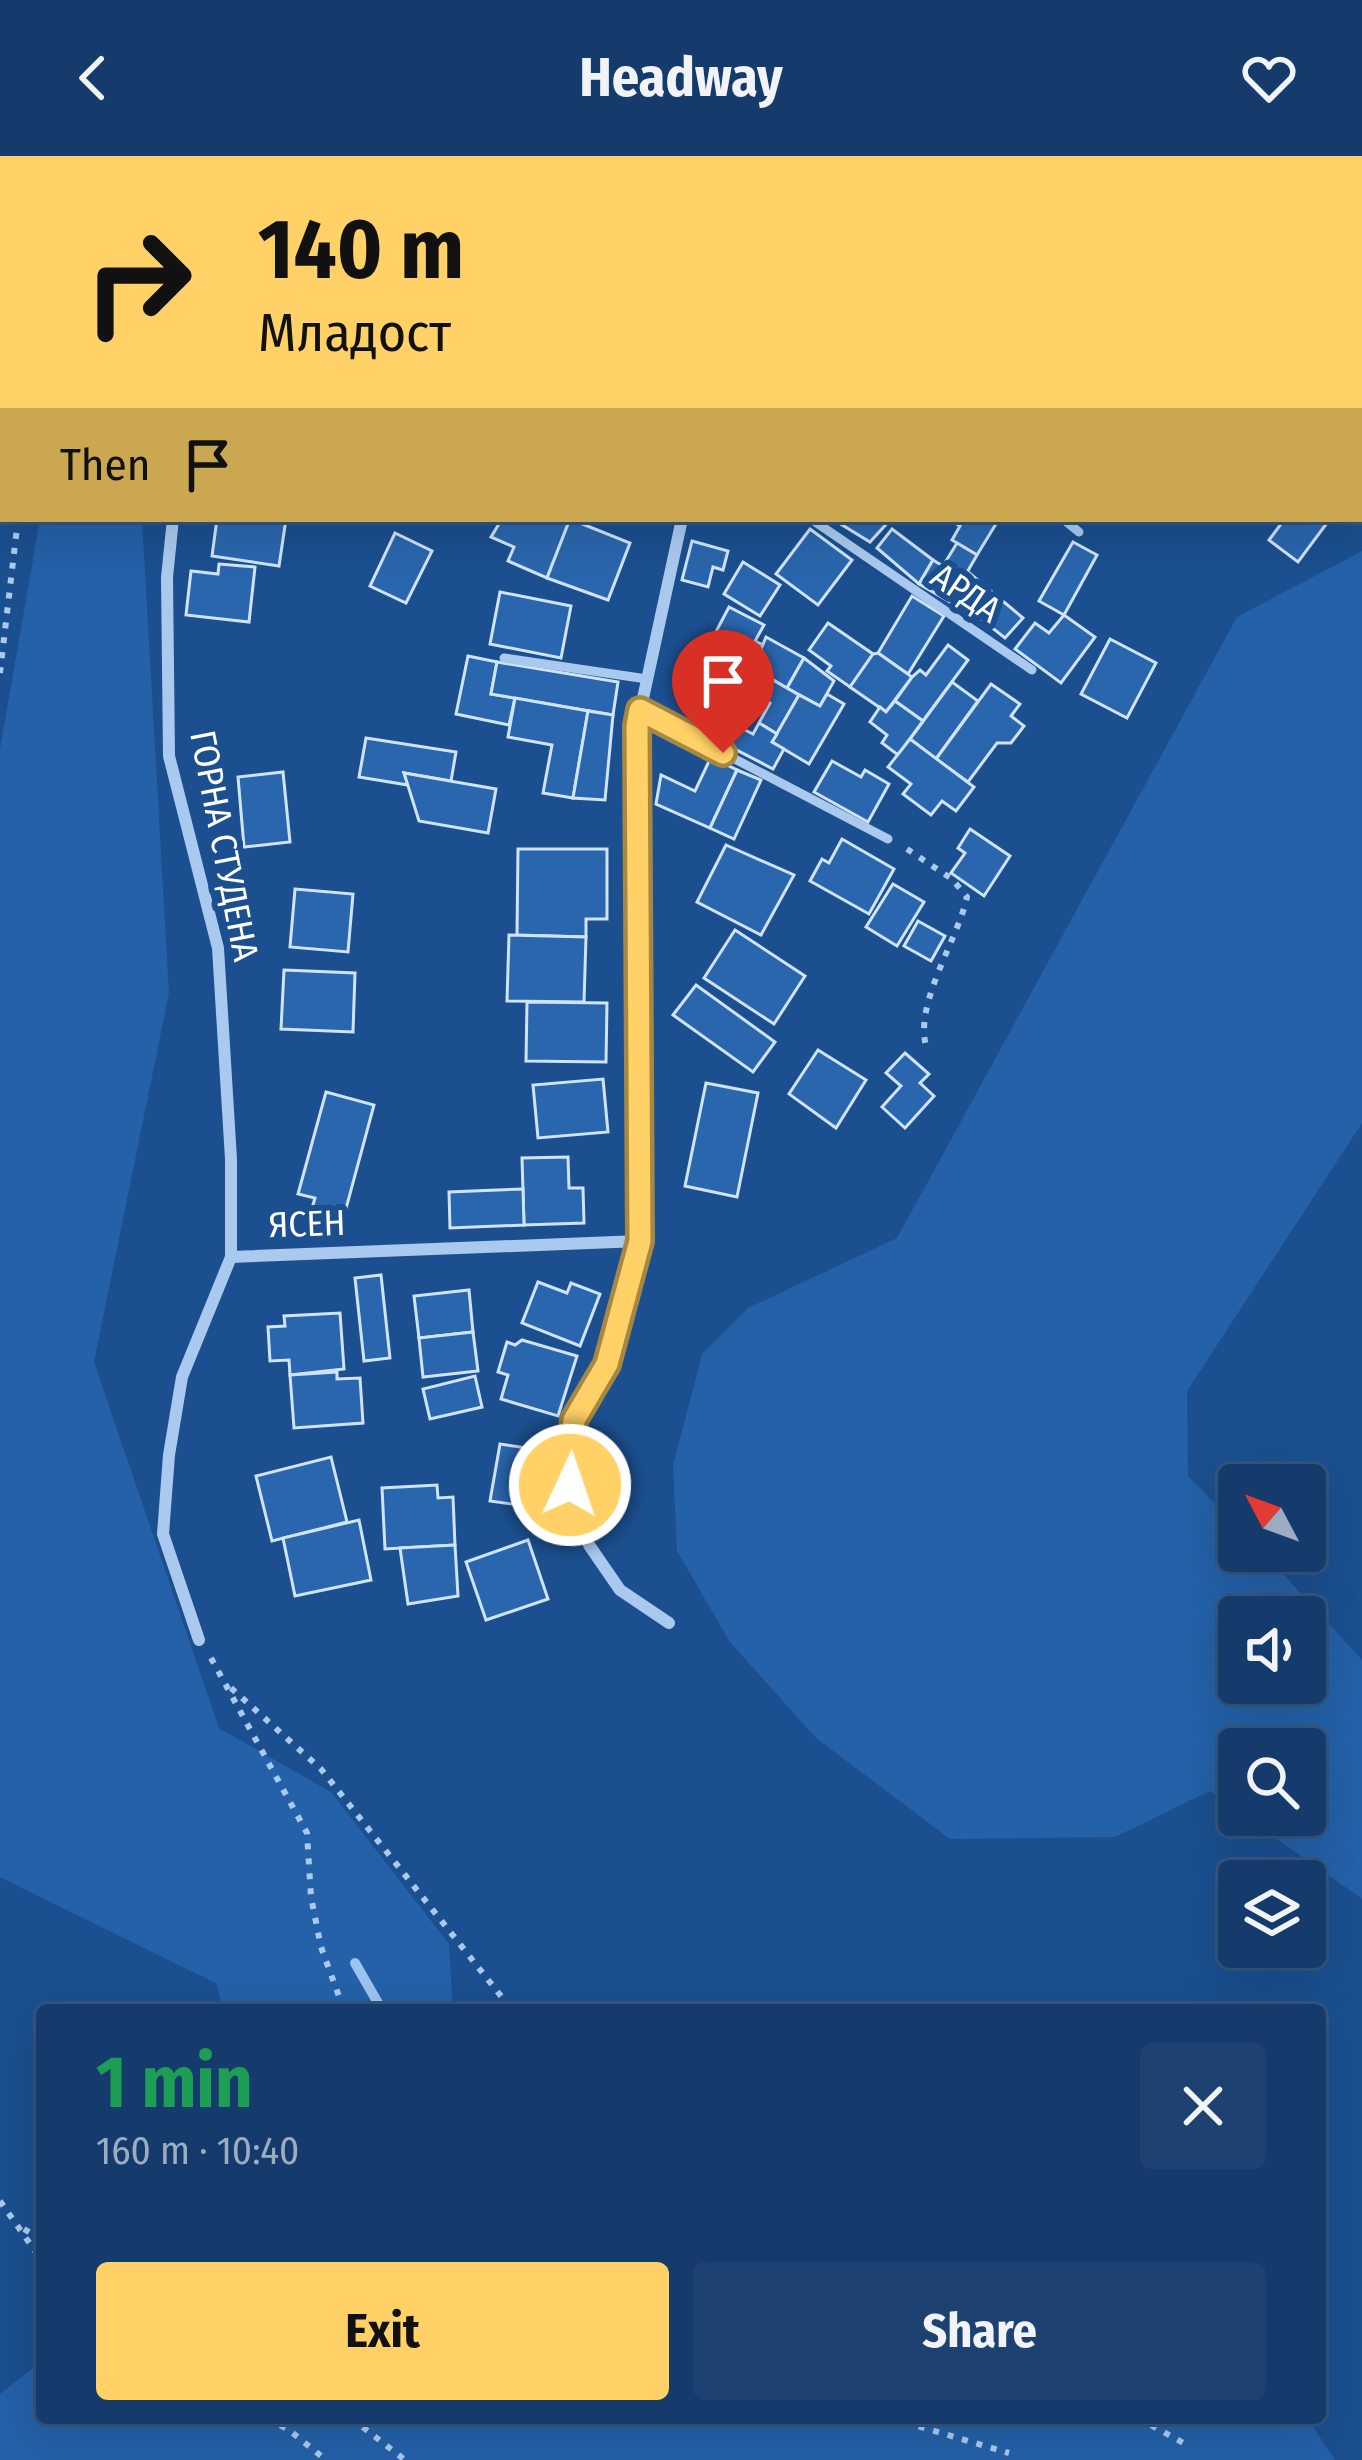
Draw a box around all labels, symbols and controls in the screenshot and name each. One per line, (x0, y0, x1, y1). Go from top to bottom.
icon: back (60, 45, 126, 111)
icon: heart (1236, 45, 1302, 111)
text: Headway (579, 46, 783, 110)
text: 140 m (258, 199, 464, 300)
icon: right (60, 204, 216, 360)
text: Младост (258, 301, 451, 365)
icon: arrive (175, 432, 241, 498)
text: Then (60, 438, 151, 492)
street label: АРДА (923, 554, 1009, 632)
pin (672, 630, 774, 753)
icon: arrive (690, 648, 756, 714)
street label: ГОРНА СТУДЕНА (180, 727, 268, 965)
street label: ЯСЕН (268, 1201, 346, 1247)
position arrow (507, 1422, 633, 1548)
north arrow (1218, 1464, 1326, 1572)
map controls (1218, 1464, 1326, 1968)
button: sound (1218, 1596, 1326, 1704)
button: search (1218, 1728, 1326, 1836)
button: layers (1218, 1860, 1326, 1968)
text: 1 min (96, 2040, 253, 2126)
button: close (1140, 2043, 1266, 2169)
text: 160 m · 10:40 (96, 2128, 299, 2174)
button: Exit (96, 2262, 669, 2400)
button: Share (693, 2262, 1266, 2400)

